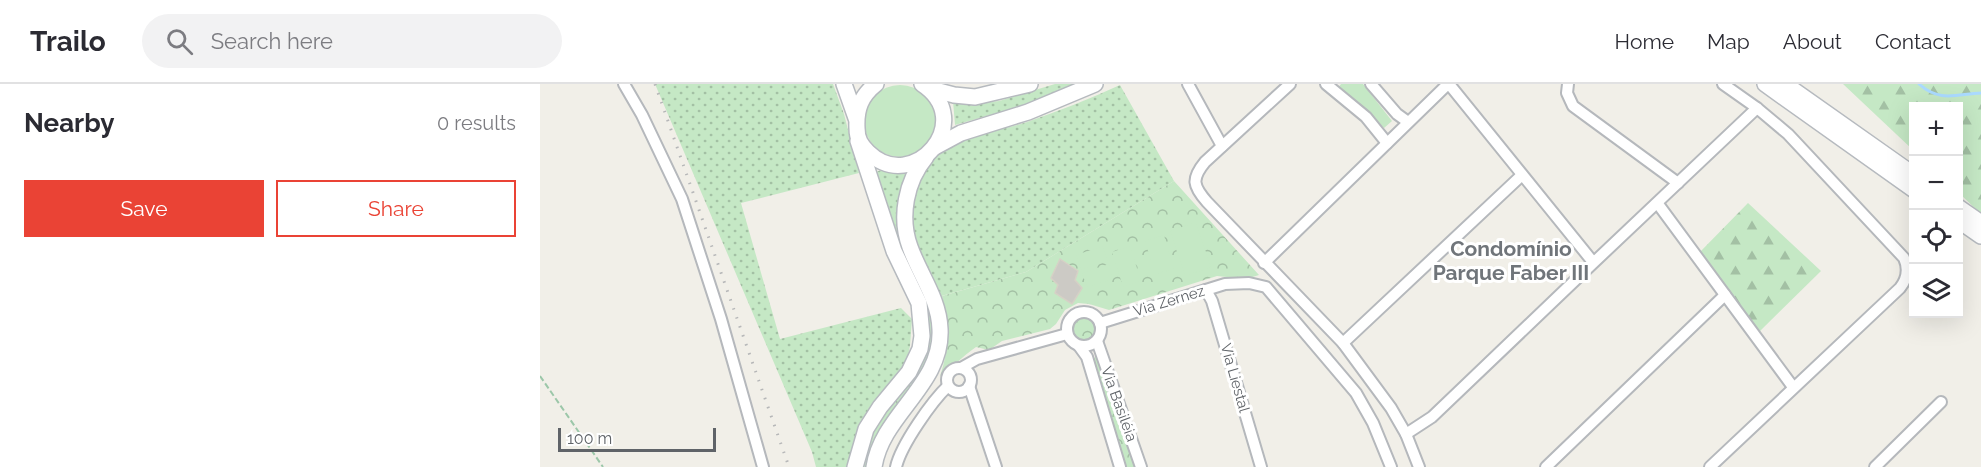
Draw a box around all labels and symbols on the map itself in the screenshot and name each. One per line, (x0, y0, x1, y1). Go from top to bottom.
district label: Condomínio Parque Faber III (1433, 236, 1589, 285)
street label: Via Zernez (1131, 282, 1207, 320)
street label: Via Liestal (1217, 341, 1254, 415)
street label: Via Basiléia (1097, 364, 1141, 444)
scale bar (558, 425, 716, 452)

